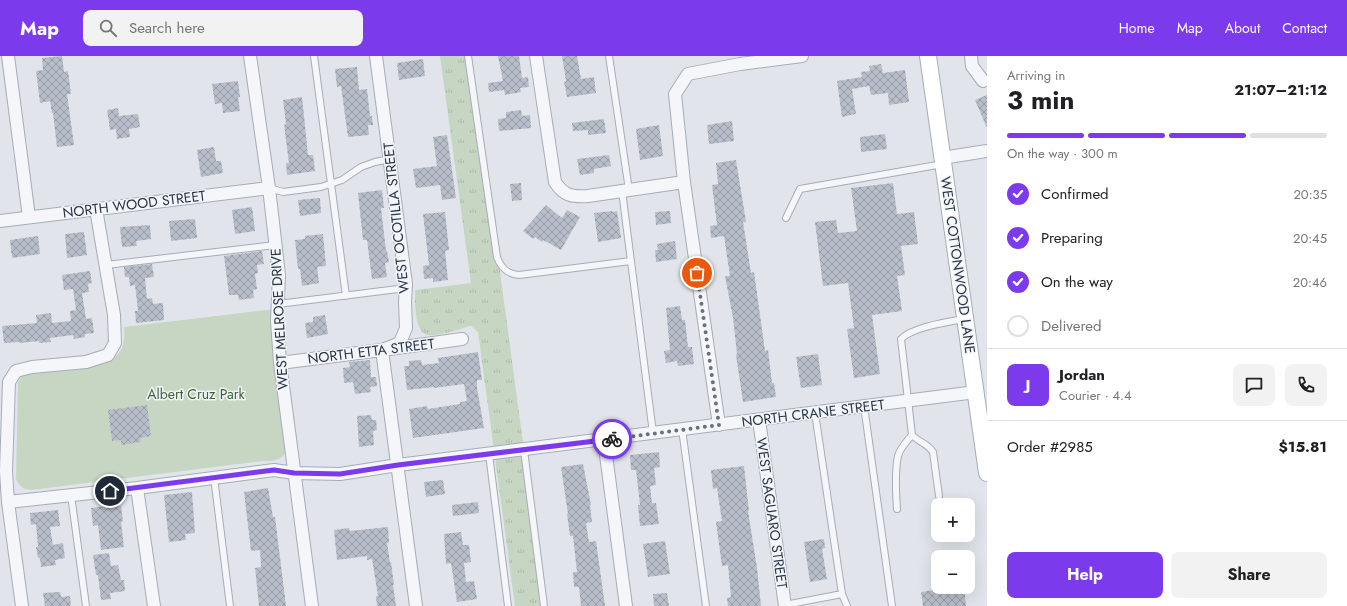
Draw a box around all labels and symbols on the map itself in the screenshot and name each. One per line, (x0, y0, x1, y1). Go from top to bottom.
street label: WEST OCOTILLA STREET (378, 141, 414, 294)
street label: WEST COTTONWOOD LANE (936, 175, 980, 355)
street label: NORTH WOOD STREET (61, 185, 207, 223)
street label: WEST MELROSE DRIVE (265, 248, 293, 390)
pin (680, 256, 714, 290)
street label: NORTH ETTA STREET (306, 333, 436, 369)
park label: Albert Cruz Park (147, 384, 246, 404)
street label: NORTH CRANE STREET (740, 394, 886, 432)
courier (592, 419, 632, 459)
street label: WEST SAGUARO STREET (751, 436, 793, 590)
pin (93, 474, 127, 508)

